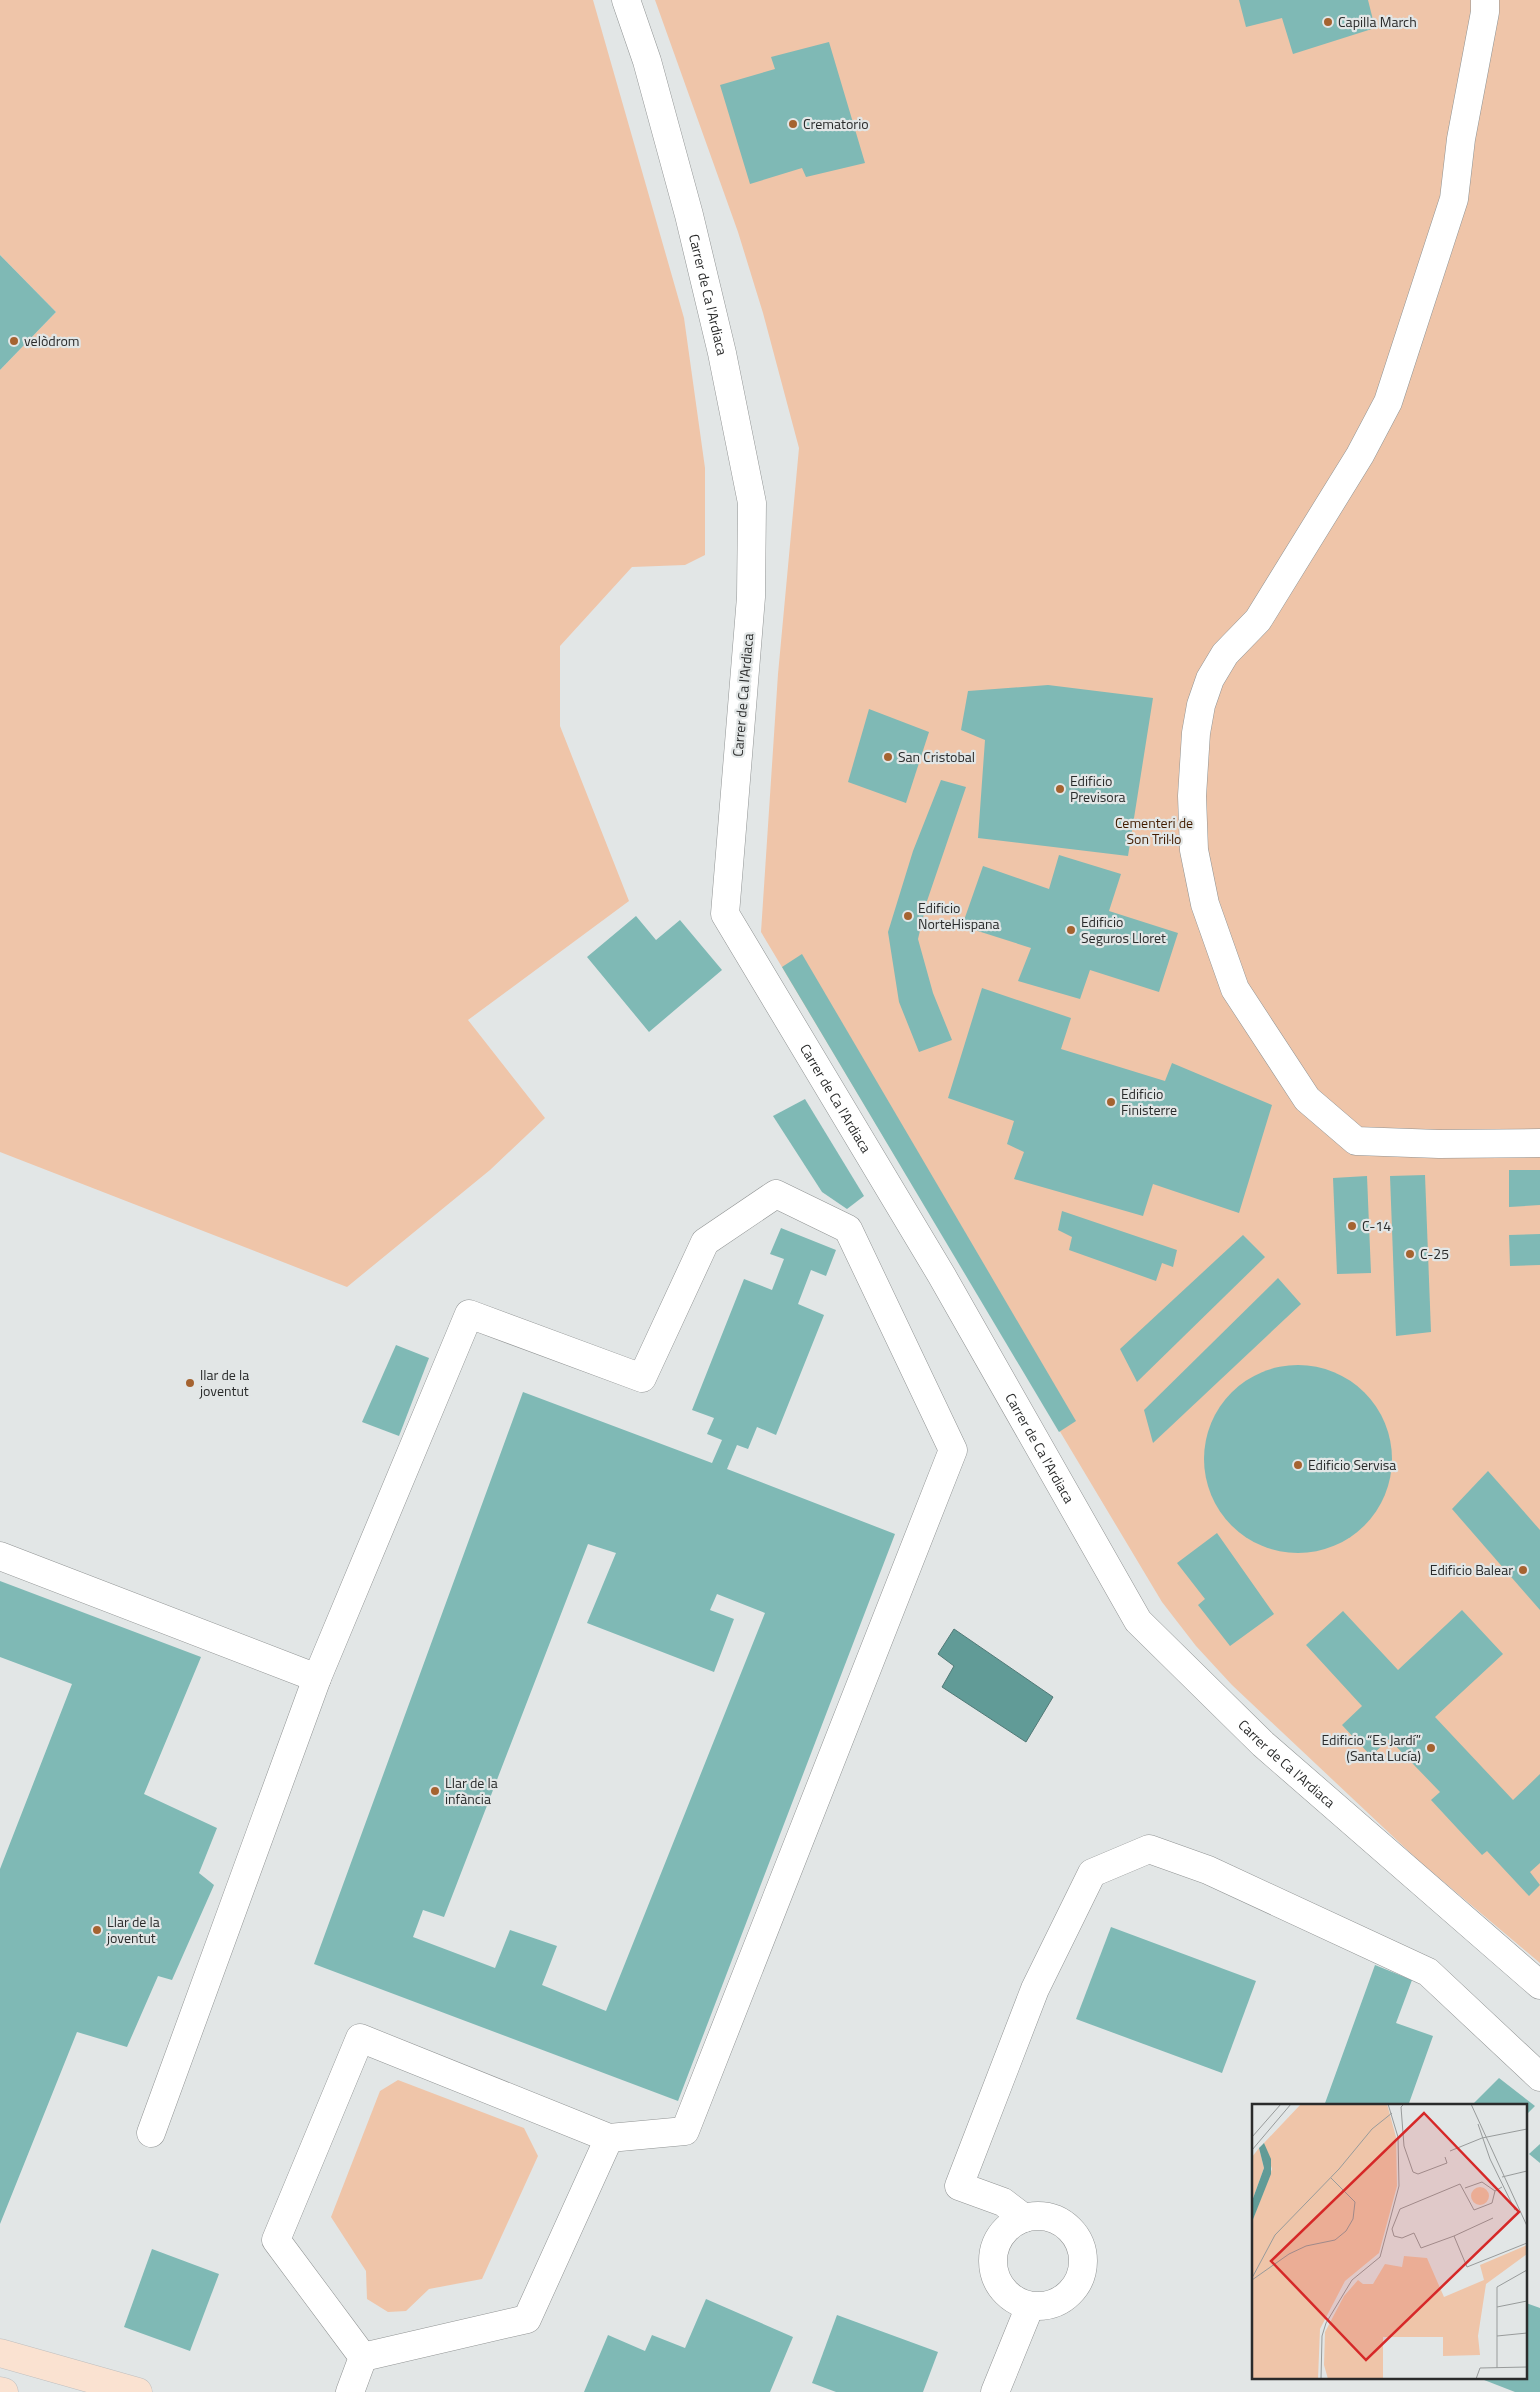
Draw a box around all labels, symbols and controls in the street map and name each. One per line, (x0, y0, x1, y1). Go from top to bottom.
place label: Capilla March (1338, 11, 1417, 32)
marker: Capilla March (1322, 16, 1334, 28)
place label: Crematorio (803, 113, 869, 134)
marker: Crematorio (787, 118, 799, 130)
street label: Carrer de Ca l'Ardiaca (684, 232, 733, 357)
place label: velòdrom (24, 330, 80, 351)
marker: velòdrom (8, 335, 20, 347)
street label: Carrer de Ca l'Ardiaca (727, 632, 758, 757)
place label: San Cristobal (898, 746, 975, 767)
marker: San Cristobal (882, 751, 894, 763)
place label: Edificio Previsora (1070, 770, 1126, 807)
marker: Edificio Previsora (1054, 783, 1066, 795)
park label: Cementeri de Son Tril·lo (1115, 812, 1193, 849)
place label: Edificio NorteHispana (918, 897, 1000, 934)
marker: Edificio NorteHispana (902, 910, 914, 922)
place label: Edificio Seguros Lloret (1081, 911, 1166, 948)
marker: Edificio Seguros Lloret (1065, 924, 1077, 936)
street label: Carrer de Ca l'Ardiaca (795, 1040, 877, 1157)
place label: Edificio Finisterre (1121, 1083, 1177, 1120)
marker: Edificio Finisterre (1105, 1096, 1117, 1108)
place label: C-14 (1362, 1215, 1391, 1236)
marker: C-14 (1346, 1220, 1358, 1232)
place label: C-25 (1420, 1243, 1449, 1264)
marker: C-25 (1404, 1248, 1416, 1260)
place label: llar de la joventut (199, 1364, 249, 1401)
marker: llar de la joventut (184, 1377, 196, 1389)
street label: Carrer de Ca l'Ardiaca (1000, 1389, 1080, 1507)
place label: Edificio Servisa (1308, 1454, 1396, 1475)
marker: Edificio Servisa (1292, 1459, 1304, 1471)
place label: Edificio Balear (1430, 1559, 1513, 1580)
marker: Edificio Balear (1517, 1564, 1529, 1576)
street label: Carrer de Ca l'Ardiaca (1234, 1714, 1340, 1812)
place label: Edificio “Es Jardí” (Santa Lucía) (1322, 1729, 1421, 1766)
marker: Edificio “Es Jardí” (Santa Lucía) (1425, 1742, 1437, 1754)
place label: Llar de la infància (445, 1772, 498, 1809)
marker: Llar de la infància (429, 1785, 441, 1797)
place label: Llar de la joventut (106, 1911, 160, 1948)
marker: Llar de la joventut (91, 1924, 103, 1936)
inset map (1252, 2104, 1528, 2380)

